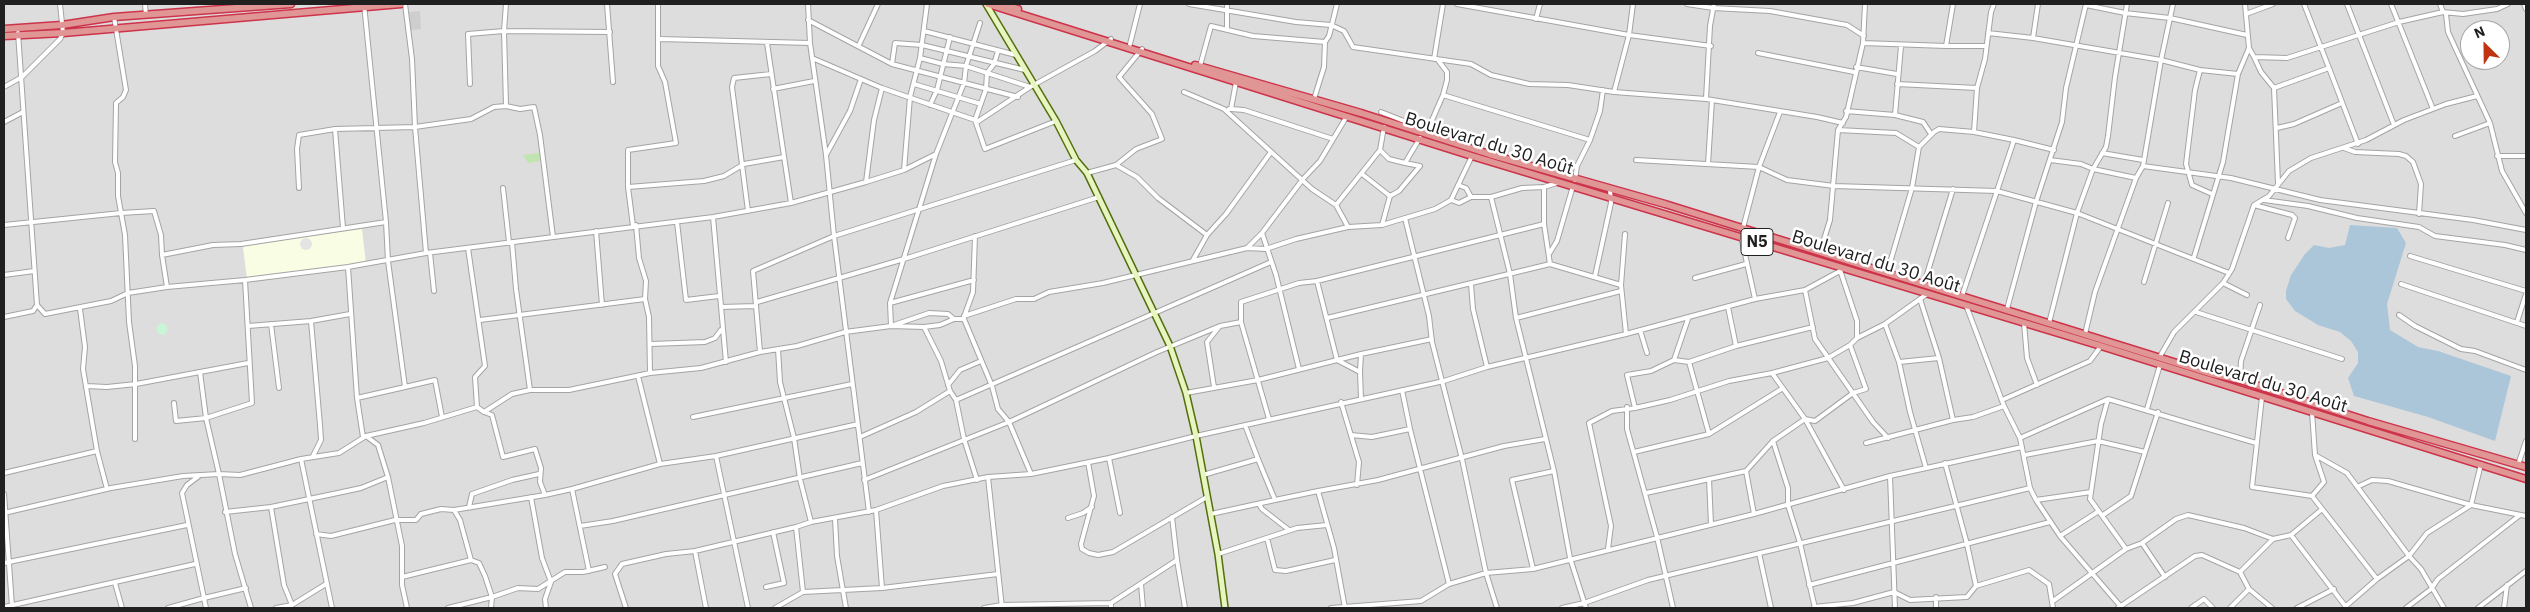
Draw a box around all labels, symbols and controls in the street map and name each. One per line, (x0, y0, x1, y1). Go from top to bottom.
north arrow (2460, 20, 2510, 70)
text: N (2471, 22, 2488, 42)
street label: Boulevard du 30 Août (1402, 108, 1576, 180)
street label: Boulevard du 30 Août (1789, 226, 1963, 298)
road number: N5 (1741, 228, 1773, 256)
street label: Boulevard du 30 Août (2176, 346, 2350, 418)

